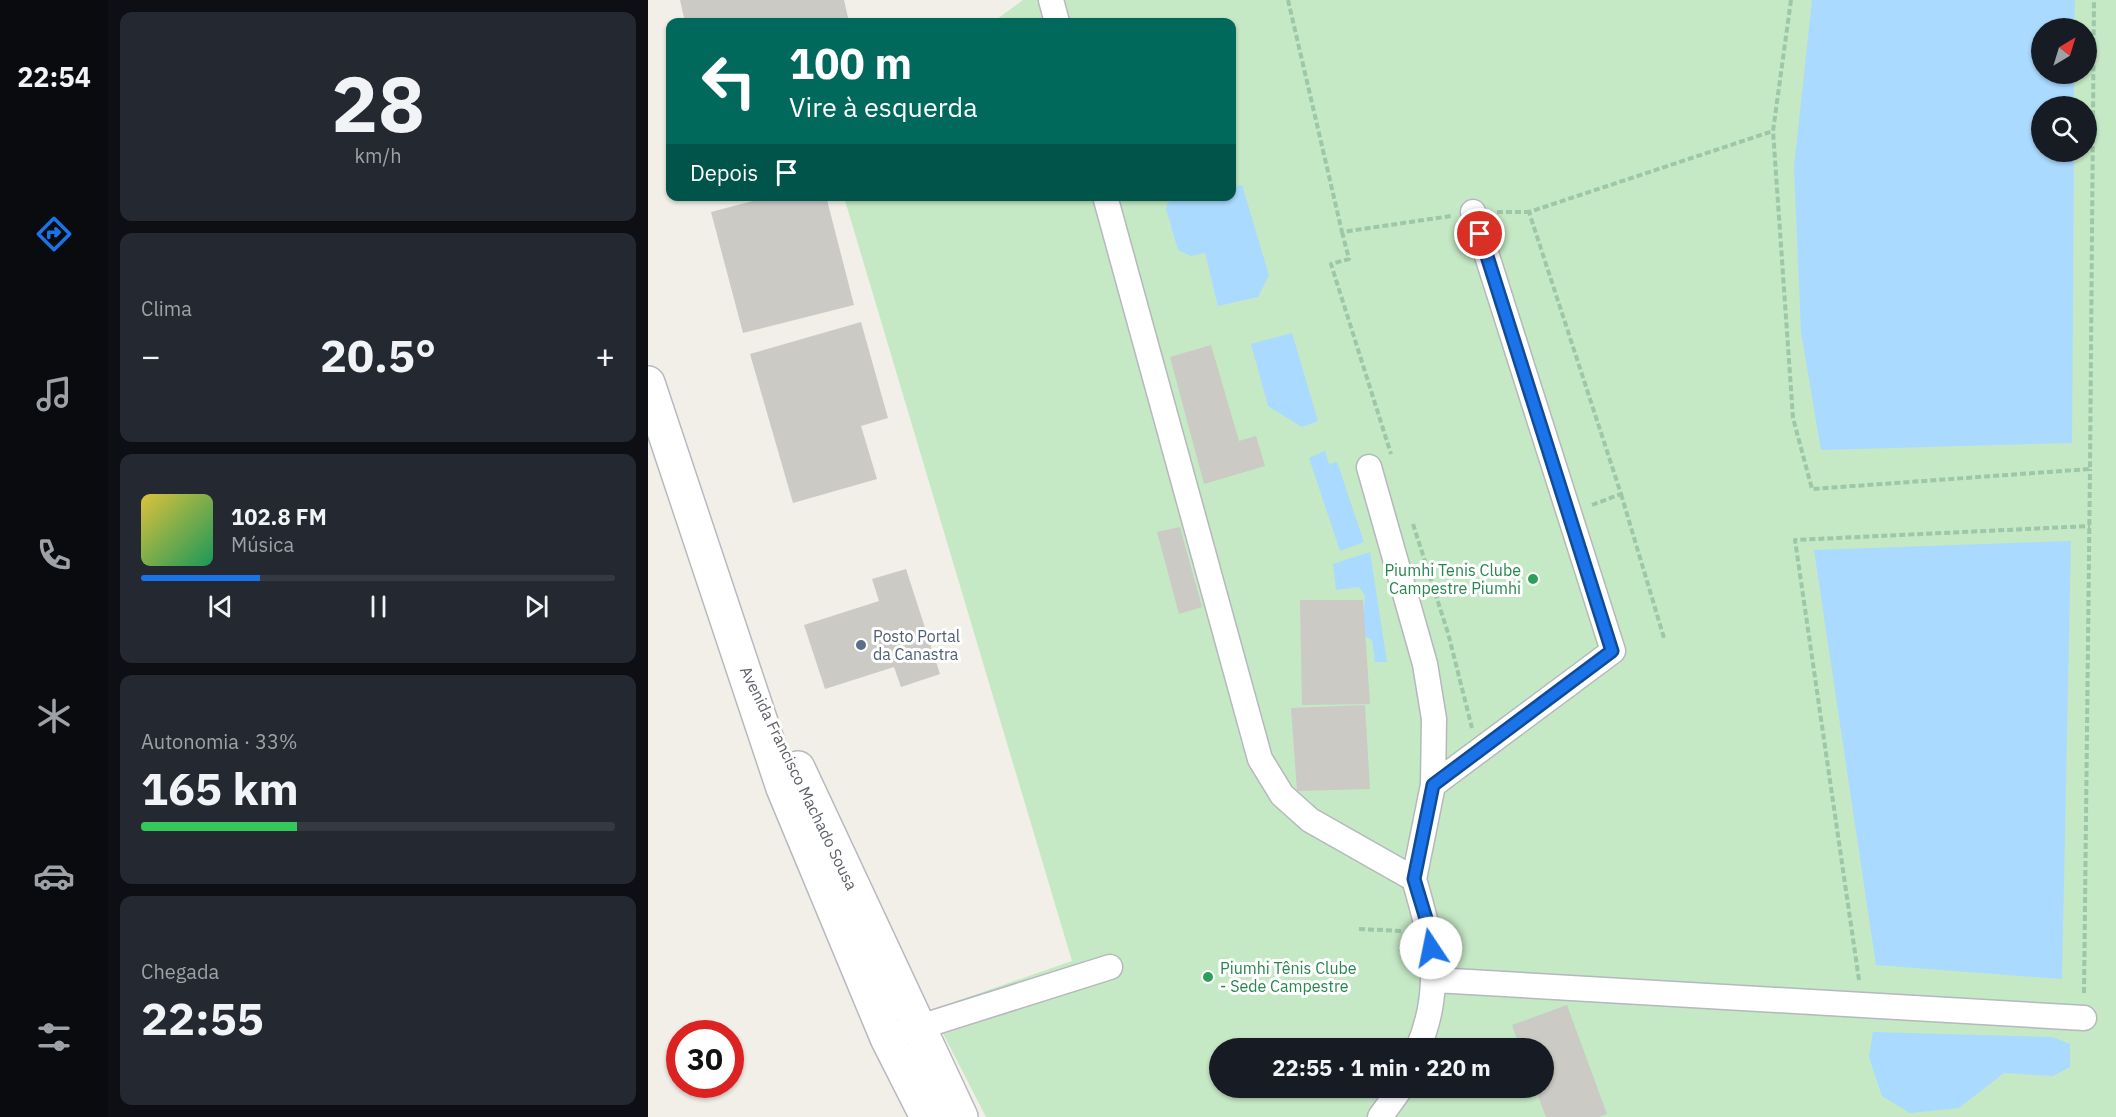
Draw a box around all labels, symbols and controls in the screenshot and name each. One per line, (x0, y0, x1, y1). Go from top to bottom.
north arrow (2031, 18, 2097, 84)
map controls (2031, 18, 2097, 162)
text: 100 m (789, 36, 912, 91)
icon: left (690, 42, 768, 120)
text: 28 (331, 52, 425, 153)
text: 22:54 (17, 59, 91, 94)
text: Vire à esquerda (789, 89, 978, 124)
button: search (2031, 96, 2097, 162)
text: km/h (354, 142, 402, 169)
icon: arrive (770, 156, 803, 189)
text: Depois (690, 158, 758, 187)
pin (1454, 208, 1505, 259)
icon: directions (33, 213, 75, 255)
icon: arrive (1463, 217, 1496, 250)
text: Clima (141, 295, 192, 322)
text: 20.5° (320, 326, 436, 384)
text: − (141, 334, 161, 377)
text: + (595, 334, 615, 377)
icon: music (33, 373, 75, 415)
text: 102.8 FM (231, 502, 327, 531)
text: Música (231, 531, 294, 558)
icon: phone (33, 534, 75, 576)
place label: Piumhi Tenis Clube Campestre Piumhi (1384, 560, 1521, 598)
marker: Piumhi Tenis Clube Campestre Piumhi (1526, 572, 1540, 586)
icon: previous (204, 590, 237, 623)
icon: pause (362, 590, 395, 623)
icon: next (520, 590, 553, 623)
place label: Posto Portal da Canastra (873, 626, 960, 664)
marker: Posto Portal da Canastra (854, 638, 868, 652)
street label: Avenida Francisco Machado Sousa (736, 663, 862, 894)
icon: climate (33, 695, 75, 737)
text: Autonomia · 33% (141, 728, 298, 755)
text: 165 km (141, 759, 299, 817)
icon: car (33, 855, 75, 897)
position arrow (1399, 916, 1463, 980)
text: Chegada (141, 958, 219, 985)
place label: Piumhi Tênis Clube - Sede Campestre (1220, 958, 1357, 996)
marker: Piumhi Tênis Clube - Sede Campestre (1201, 970, 1215, 984)
text: 22:55 (141, 989, 264, 1047)
icon: filters (33, 1016, 75, 1058)
speed limit sign: 30 (666, 1020, 744, 1098)
text: 22:55 · 1 min · 220 m (1272, 1053, 1491, 1082)

